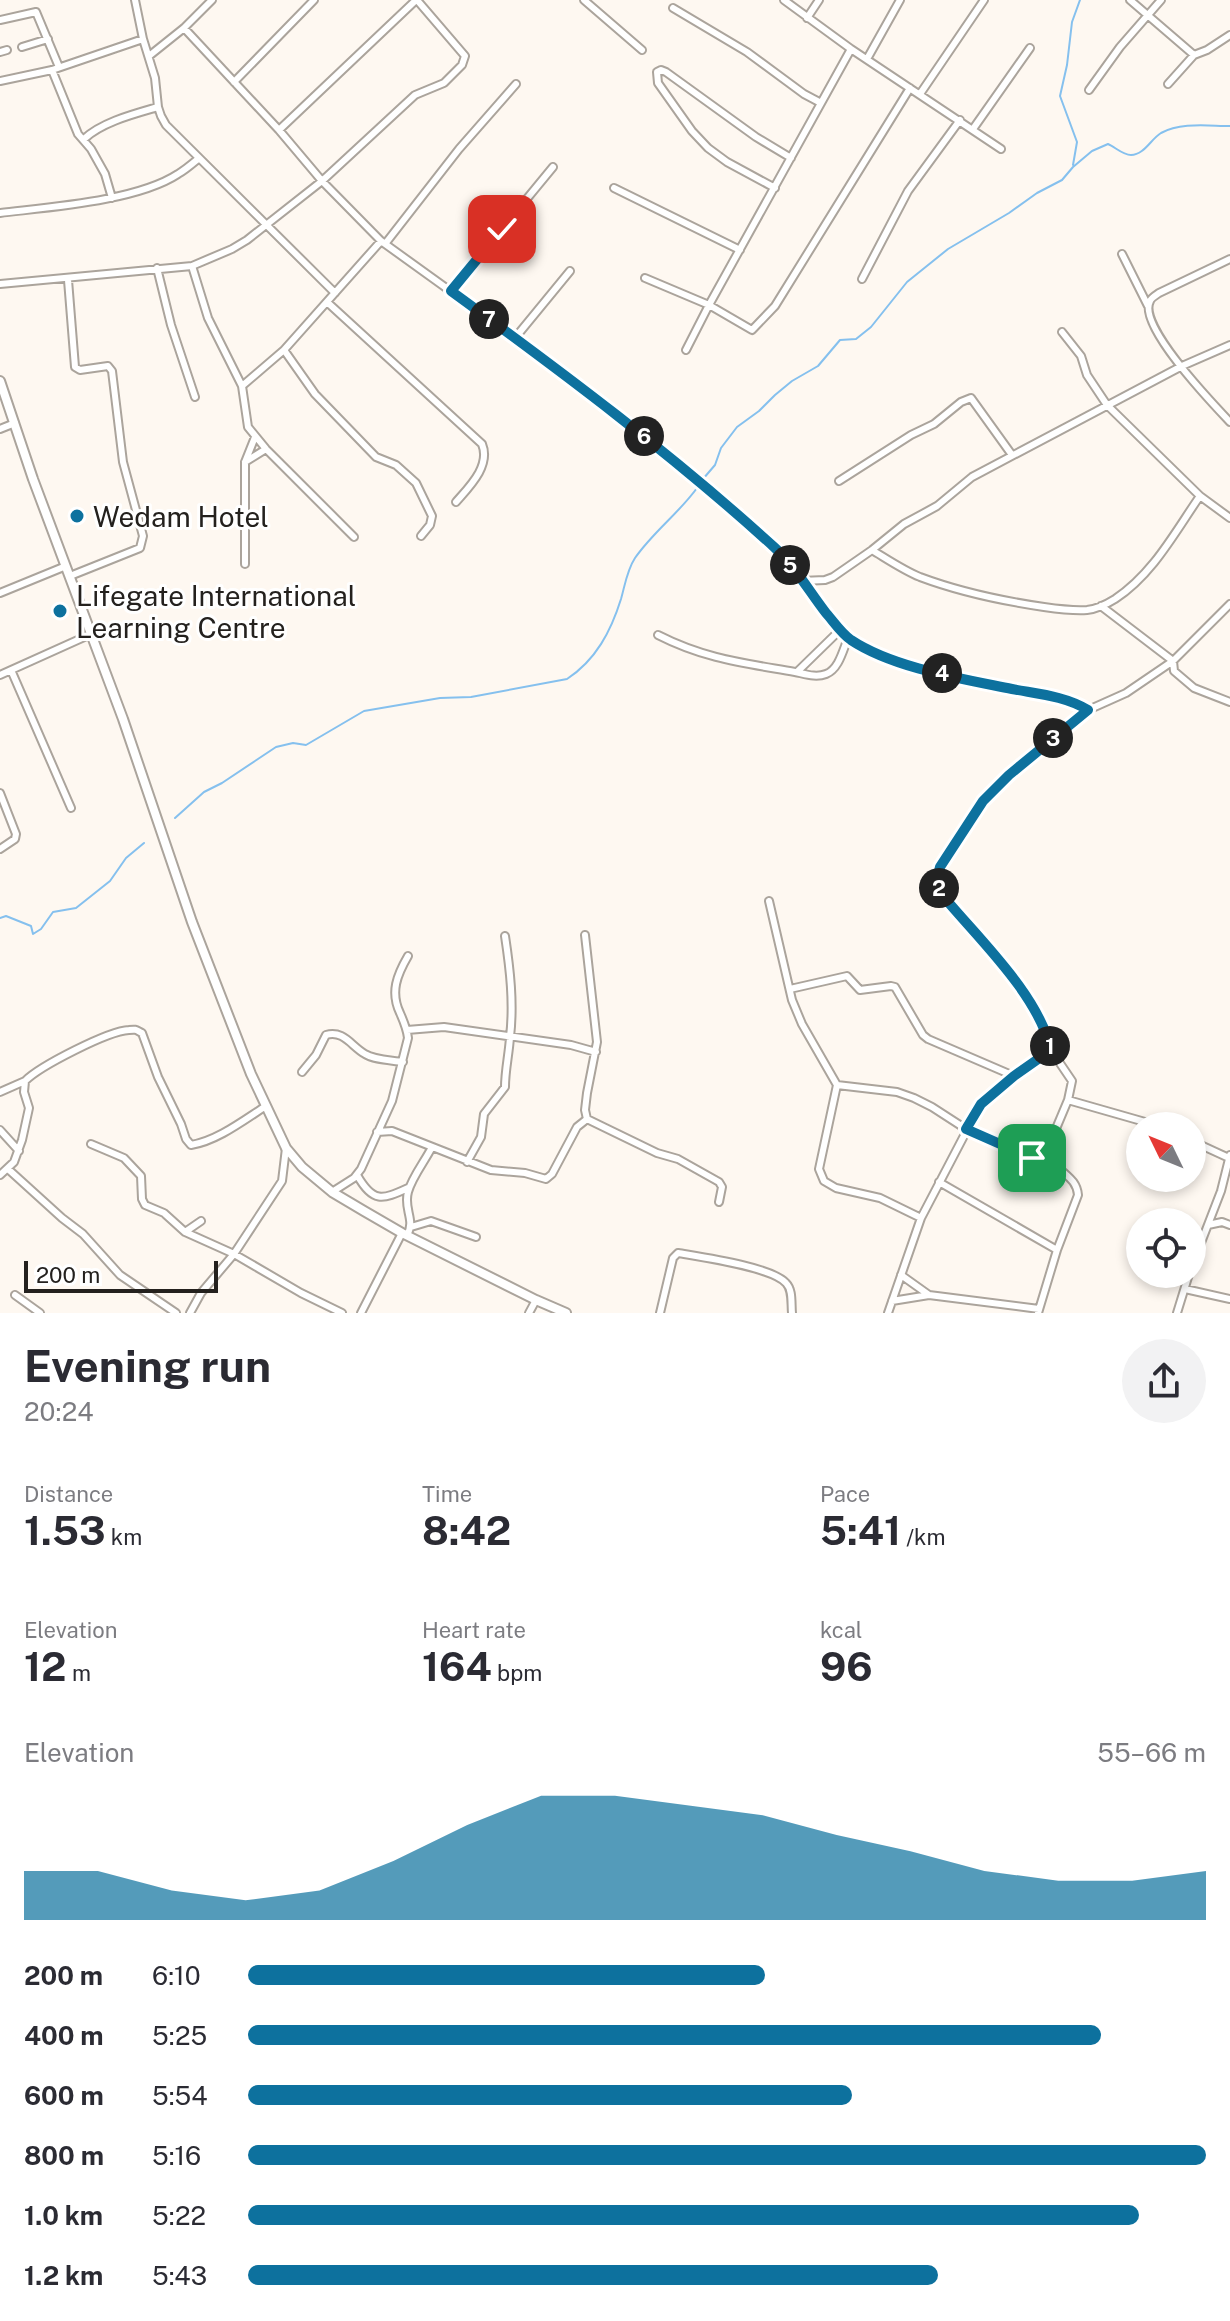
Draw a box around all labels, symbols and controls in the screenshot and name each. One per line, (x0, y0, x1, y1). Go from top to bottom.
pin (468, 195, 536, 263)
icon: check (480, 207, 524, 251)
pin: 7 (469, 299, 509, 339)
text: 7 (482, 306, 496, 332)
pin: 6 (624, 416, 664, 456)
text: 6 (637, 423, 651, 449)
place label: Wedam Hotel (93, 500, 269, 533)
marker: Wedam Hotel (68, 507, 86, 525)
pin: 5 (770, 545, 810, 585)
text: 5 (783, 552, 797, 578)
place label: Lifegate International Learning Centre (76, 579, 356, 644)
marker: Lifegate International Learning Centre (51, 602, 69, 620)
pin: 4 (922, 653, 962, 693)
text: 4 (935, 660, 949, 686)
pin: 3 (1033, 718, 1073, 758)
text: 3 (1046, 725, 1060, 751)
pin: 2 (919, 868, 959, 908)
text: 2 (932, 875, 946, 901)
pin: 1 (1030, 1026, 1070, 1066)
text: 1 (1045, 1033, 1055, 1059)
north arrow (1126, 1112, 1206, 1192)
map controls (1126, 1112, 1206, 1288)
pin (998, 1124, 1066, 1192)
icon: arrive (1010, 1136, 1054, 1180)
button: locate (1126, 1208, 1206, 1288)
scale bar (24, 1257, 218, 1293)
text: 200 m (36, 1262, 100, 1288)
button: share (1122, 1339, 1206, 1423)
text: Evening run (24, 1340, 271, 1392)
text: 20:24 (24, 1396, 94, 1427)
text: Distance (24, 1481, 113, 1507)
text: Time (422, 1481, 472, 1507)
text: Pace (820, 1481, 870, 1507)
text: 1.53 (24, 1507, 106, 1554)
text: 8:42 (422, 1507, 511, 1554)
text: 5:41 (820, 1507, 901, 1554)
text: km (106, 1524, 142, 1550)
text: /km (901, 1524, 945, 1550)
text: Elevation (24, 1617, 117, 1643)
text: Heart rate (422, 1617, 526, 1643)
text: kcal (820, 1617, 862, 1643)
text: 12 (24, 1643, 67, 1690)
text: 164 (422, 1643, 492, 1690)
text: 96 (820, 1643, 873, 1690)
text: m (67, 1660, 91, 1686)
text: bpm (492, 1660, 542, 1686)
text: Elevation (24, 1737, 134, 1768)
text: 55–66 m (1097, 1737, 1206, 1768)
text: 200 m (24, 1960, 103, 1991)
text: 6:10 (152, 1960, 201, 1991)
text: 400 m (24, 2020, 104, 2051)
text: 5:25 (152, 2020, 207, 2051)
text: 600 m (24, 2080, 104, 2111)
text: 5:54 (152, 2080, 208, 2111)
text: 800 m (24, 2140, 104, 2171)
text: 5:16 (152, 2140, 201, 2171)
text: 1.0 km (24, 2200, 103, 2231)
text: 5:22 (152, 2200, 206, 2231)
text: 1.2 km (24, 2260, 103, 2291)
text: 5:43 (152, 2260, 207, 2291)

